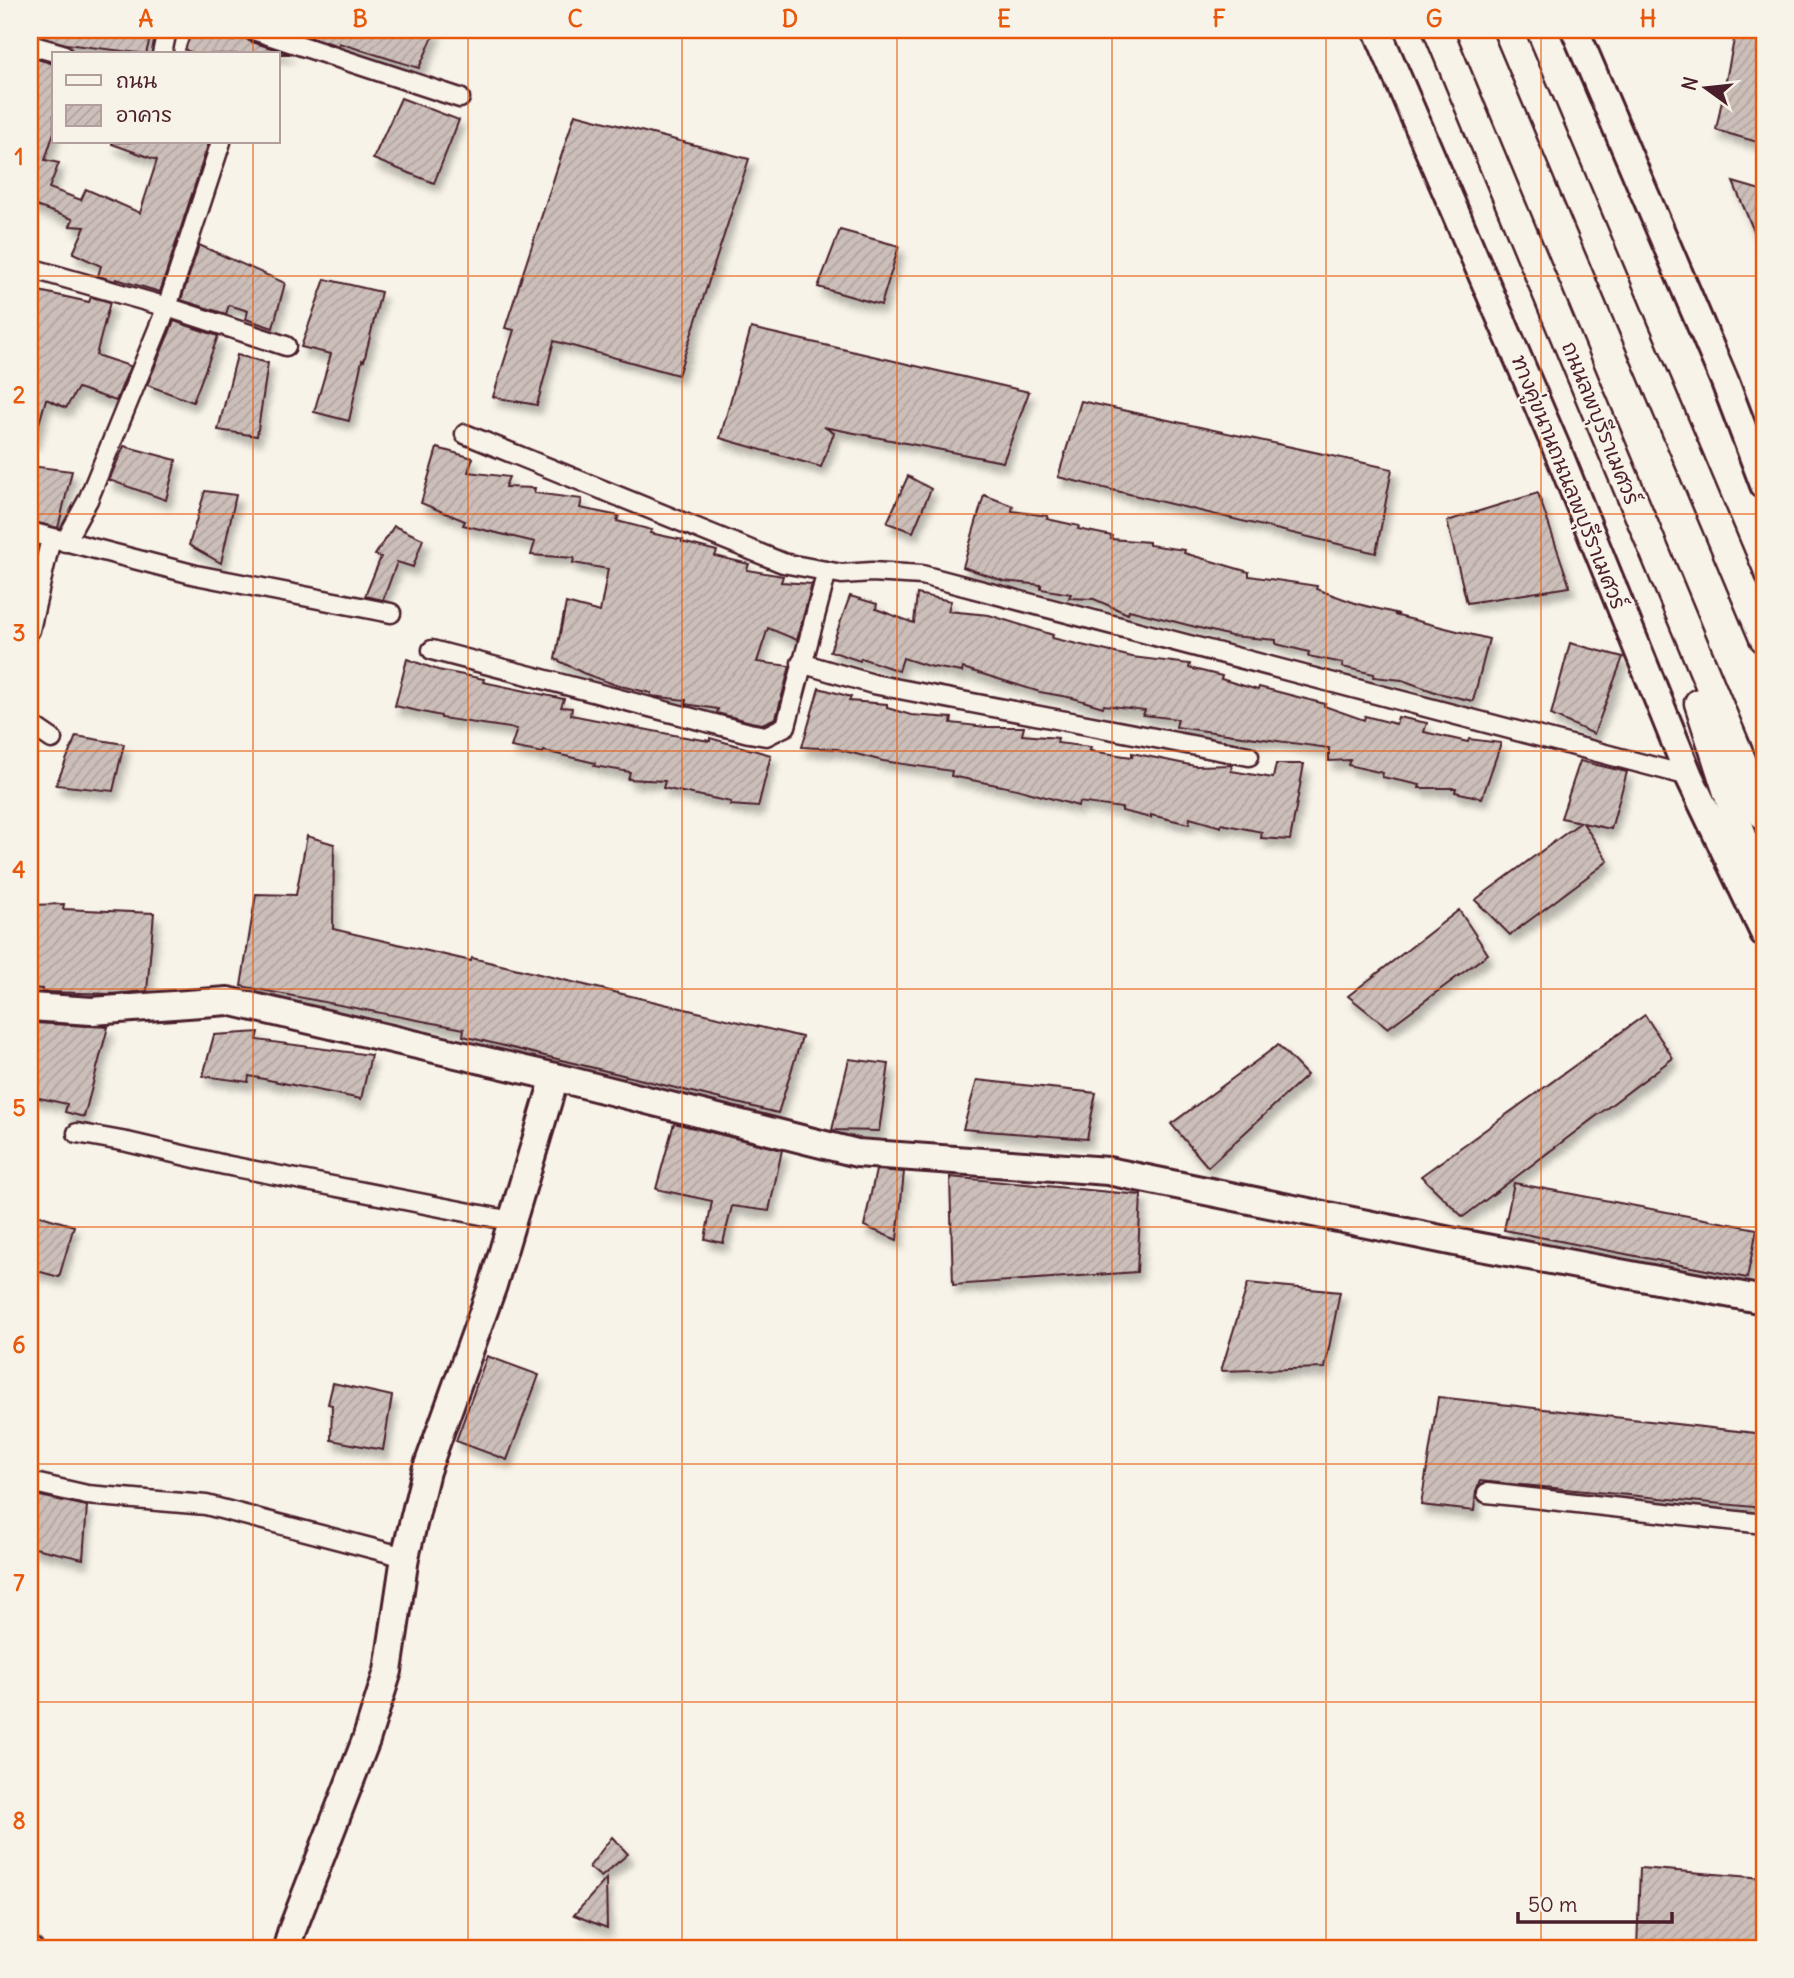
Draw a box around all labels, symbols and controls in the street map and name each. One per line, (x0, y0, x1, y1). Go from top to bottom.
text: A (139, 4, 154, 33)
text: B (352, 4, 368, 33)
text: C (567, 4, 583, 33)
text: D (782, 4, 798, 33)
text: E (997, 4, 1011, 33)
text: F (1212, 4, 1226, 33)
text: G (1426, 4, 1442, 33)
text: H (1640, 4, 1656, 33)
legend (52, 52, 280, 144)
north arrow (1672, 52, 1742, 122)
text: ถนน (116, 67, 157, 94)
text: N (1676, 74, 1703, 93)
text: อาคาร (116, 101, 172, 128)
text: 1 (14, 142, 24, 171)
street label: ถนนลพบุรีราเมศวร์ (1553, 337, 1646, 510)
street label: ทางคู่ขนานถนนลพบุรีราเมศวร์ (1503, 351, 1632, 614)
text: 2 (13, 380, 26, 409)
text: 3 (12, 618, 26, 647)
text: 4 (12, 855, 26, 884)
text: 5 (12, 1093, 26, 1122)
text: 6 (12, 1330, 26, 1359)
text: 7 (13, 1568, 25, 1597)
text: 8 (12, 1806, 26, 1835)
scale bar (1518, 1880, 1672, 1924)
text: 50 m (1528, 1891, 1577, 1918)

